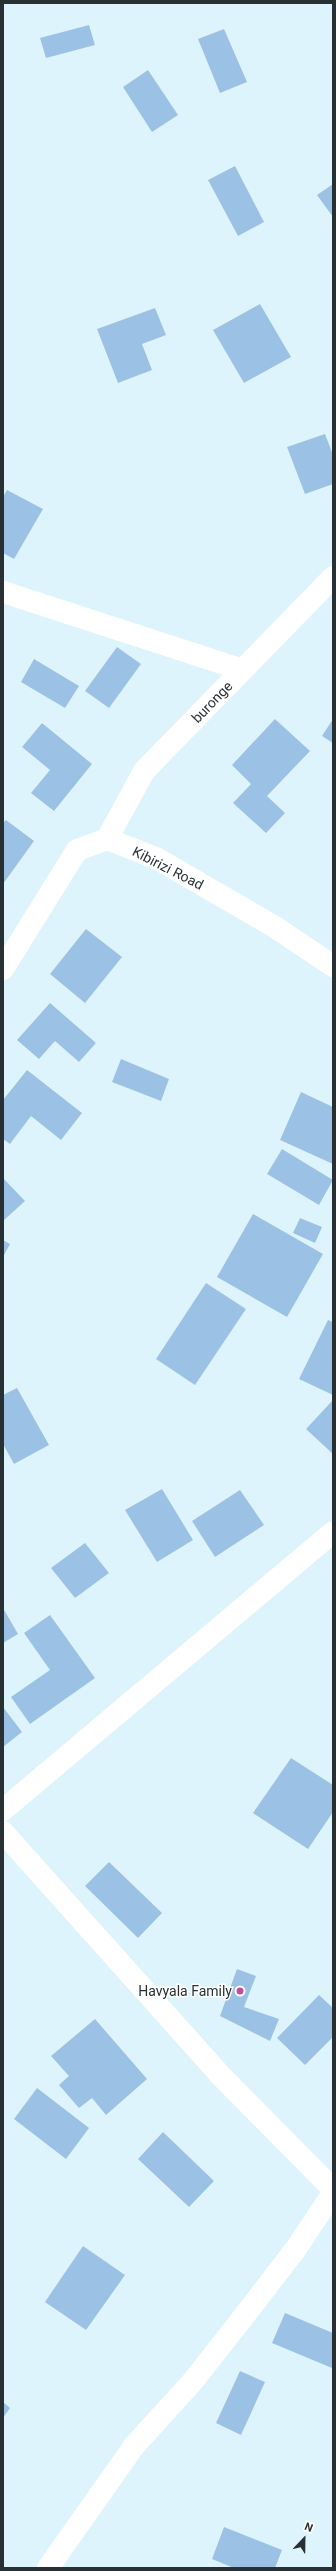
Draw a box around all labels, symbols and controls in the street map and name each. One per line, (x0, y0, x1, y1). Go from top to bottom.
street label: buronge (188, 678, 236, 726)
street label: Kibirizi Road (130, 843, 206, 893)
place label: Havyala Family (138, 1983, 232, 1999)
marker: Havyala Family (235, 1986, 245, 1996)
north arrow (284, 2519, 324, 2559)
text: N (303, 2520, 315, 2535)

